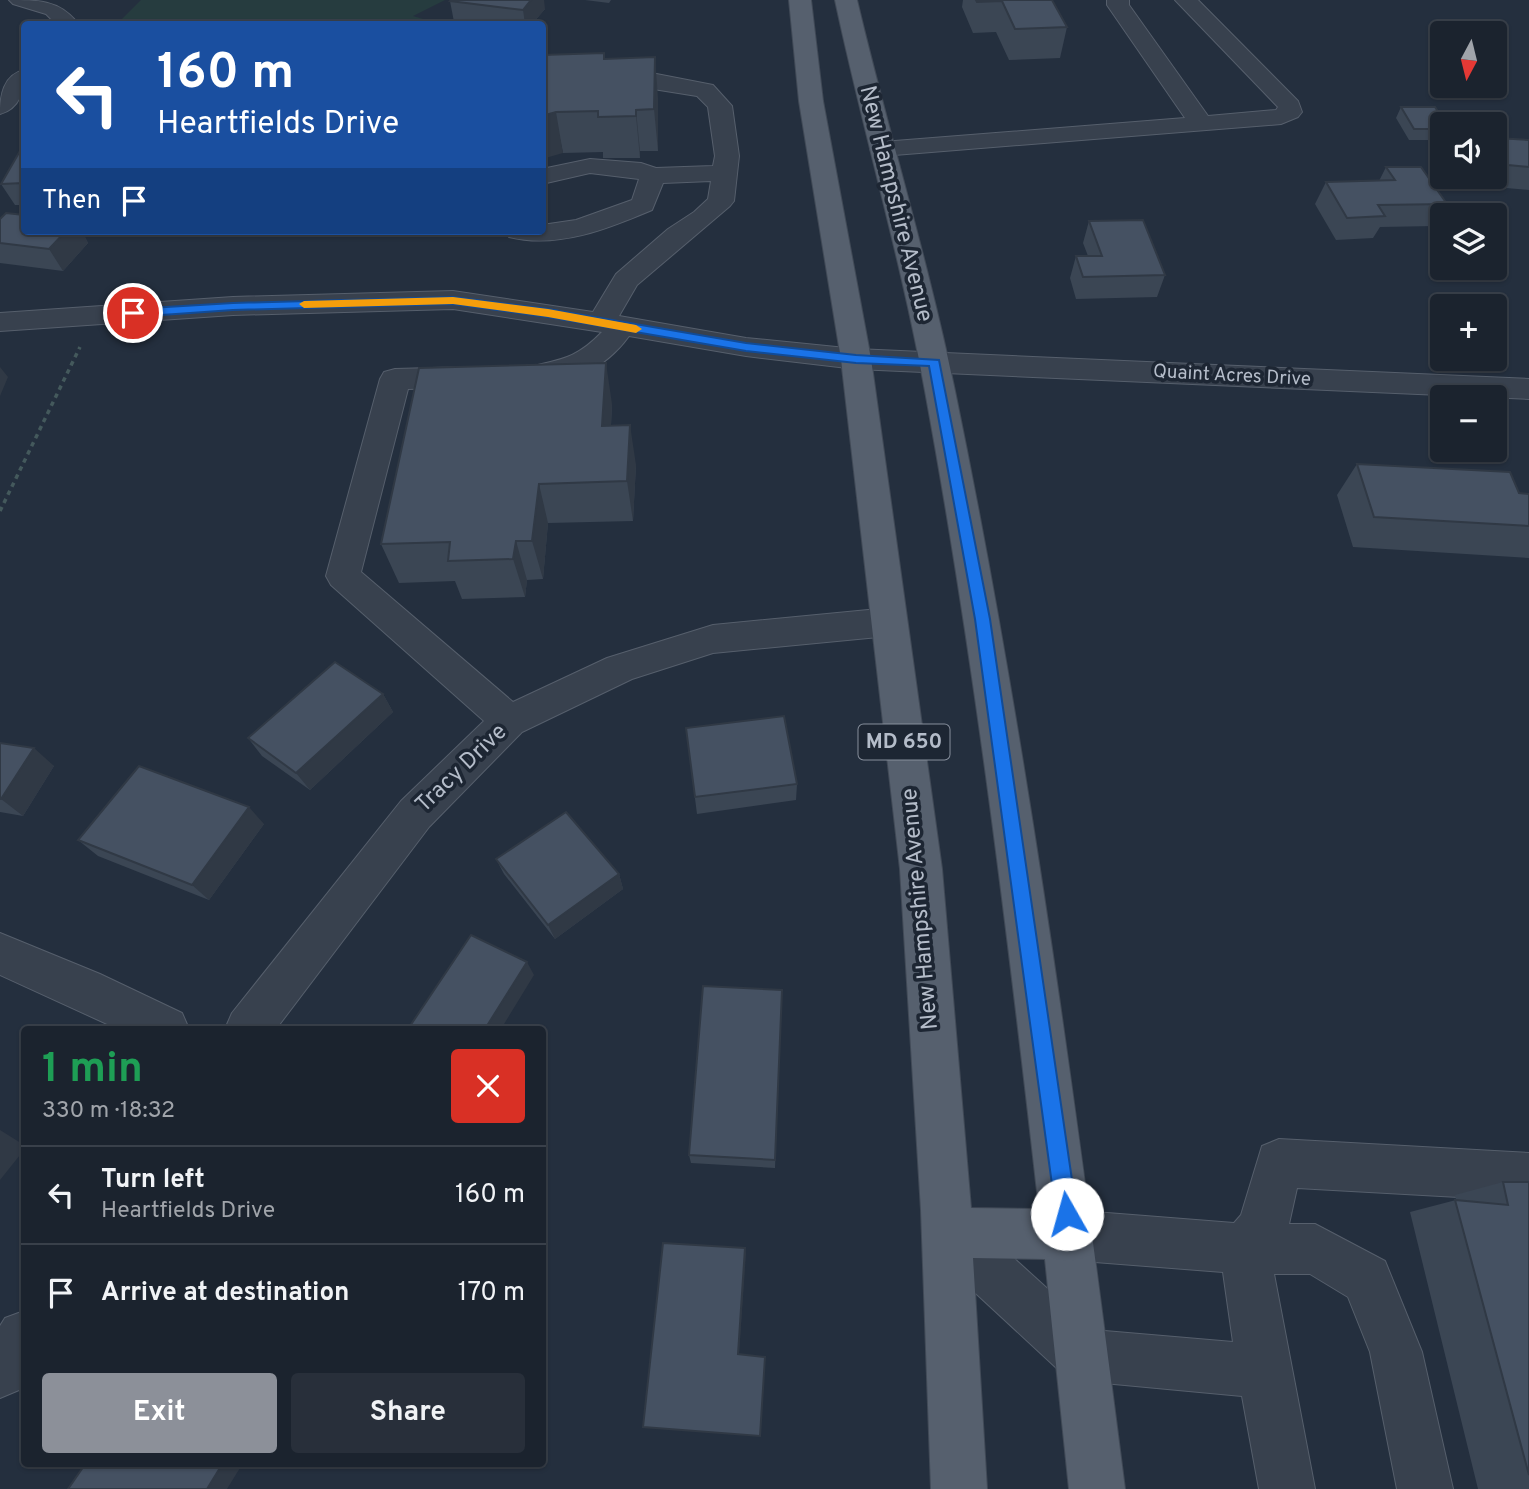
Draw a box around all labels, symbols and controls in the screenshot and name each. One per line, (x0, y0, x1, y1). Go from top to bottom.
north arrow (1430, 21, 1507, 98)
map controls (1430, 21, 1507, 462)
text: 160 m (157, 44, 294, 106)
icon: left (42, 49, 133, 140)
street label: New Hampshire Avenue (852, 83, 938, 325)
text: Heartfields Drive (157, 105, 399, 145)
button: sound (1430, 112, 1507, 189)
icon: arrive (115, 182, 153, 220)
text: Then (42, 185, 101, 218)
button: layers (1430, 203, 1507, 280)
pin (103, 283, 163, 343)
icon: arrive (114, 294, 152, 332)
button: + (1430, 294, 1507, 371)
street label: Quaint Acres Drive (1152, 360, 1312, 392)
button: − (1430, 385, 1507, 462)
street label: Tracy Drive (410, 718, 514, 820)
road number: MD 650 (858, 724, 950, 760)
street label: New Hampshire Avenue (896, 787, 946, 1031)
text: 1 min (42, 1044, 143, 1097)
button: close (451, 1049, 525, 1123)
text: 330 m · 18:32 (42, 1097, 175, 1126)
text: Turn left (101, 1164, 205, 1197)
icon: left (42, 1176, 80, 1214)
position arrow (1030, 1177, 1104, 1251)
text: 160 m (455, 1179, 525, 1212)
text: Heartfields Drive (101, 1197, 275, 1226)
icon: arrive (42, 1274, 80, 1312)
text: Arrive at destination (101, 1277, 349, 1310)
text: 170 m (458, 1277, 525, 1310)
button: Exit (42, 1373, 277, 1453)
button: Share (291, 1373, 525, 1453)

